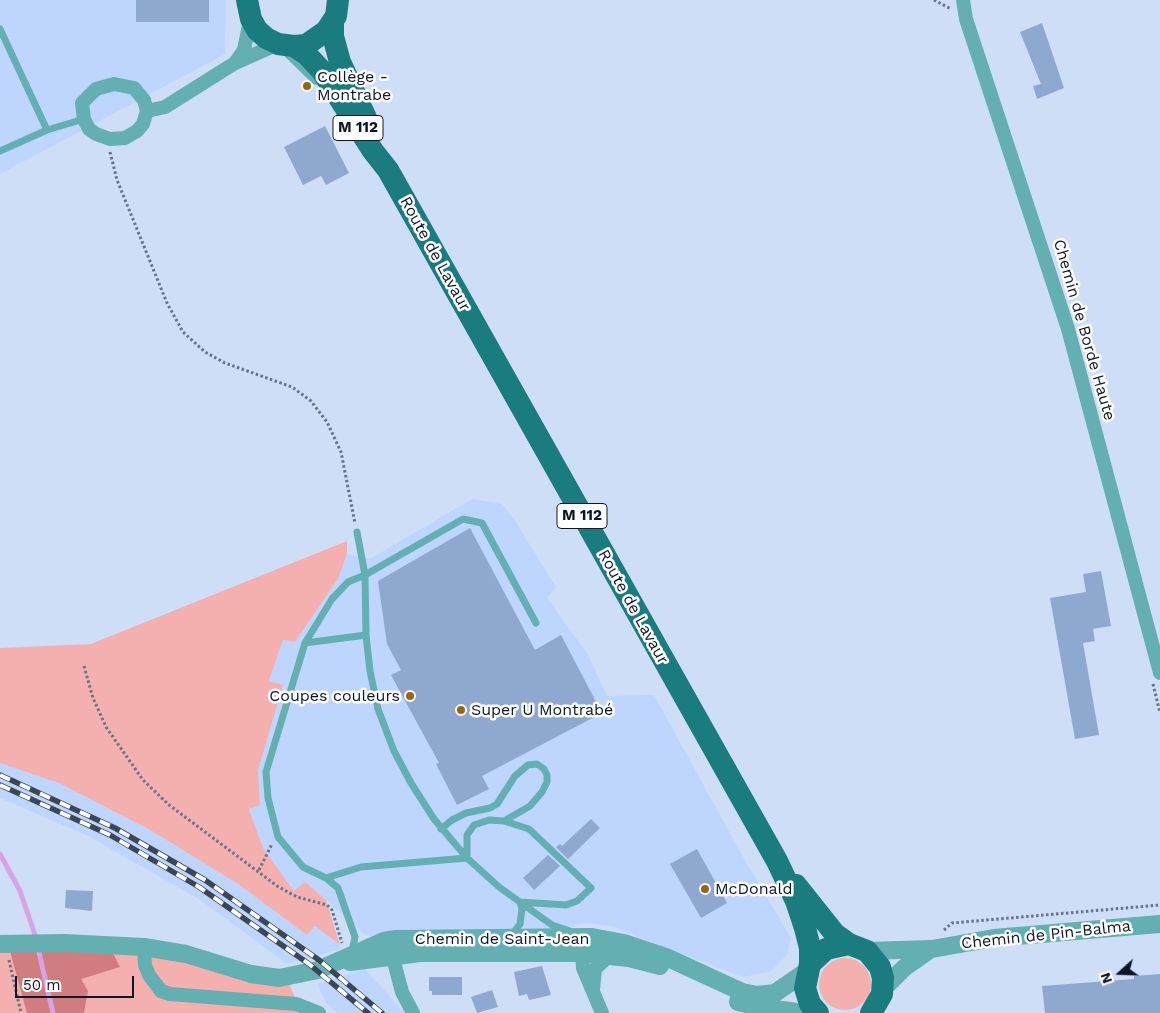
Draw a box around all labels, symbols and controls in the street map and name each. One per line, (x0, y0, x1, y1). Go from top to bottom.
place label: Collège - Montrabe (317, 67, 391, 105)
marker: Collège - Montrabe (301, 80, 313, 92)
road number: M 112 (333, 116, 383, 140)
street label: Route de Lavaur (396, 193, 474, 315)
street label: Chemin de Borde Haute (1049, 237, 1119, 423)
road number: M 112 (557, 504, 607, 528)
street label: Route de Lavaur (594, 546, 672, 668)
place label: Coupes couleurs (269, 686, 400, 706)
marker: Coupes couleurs (404, 690, 416, 702)
place label: Super U Montrabé (471, 700, 613, 720)
marker: Super U Montrabé (455, 704, 467, 716)
place label: McDonald (715, 879, 793, 899)
marker: McDonald (699, 883, 711, 895)
street label: Chemin de Pin-Balma (960, 917, 1132, 953)
street label: Chemin de Saint-Jean (415, 929, 589, 949)
north arrow (1095, 948, 1145, 998)
scale bar (18, 966, 136, 998)
text: N (1097, 971, 1115, 986)
text: 50 m (23, 976, 60, 994)

